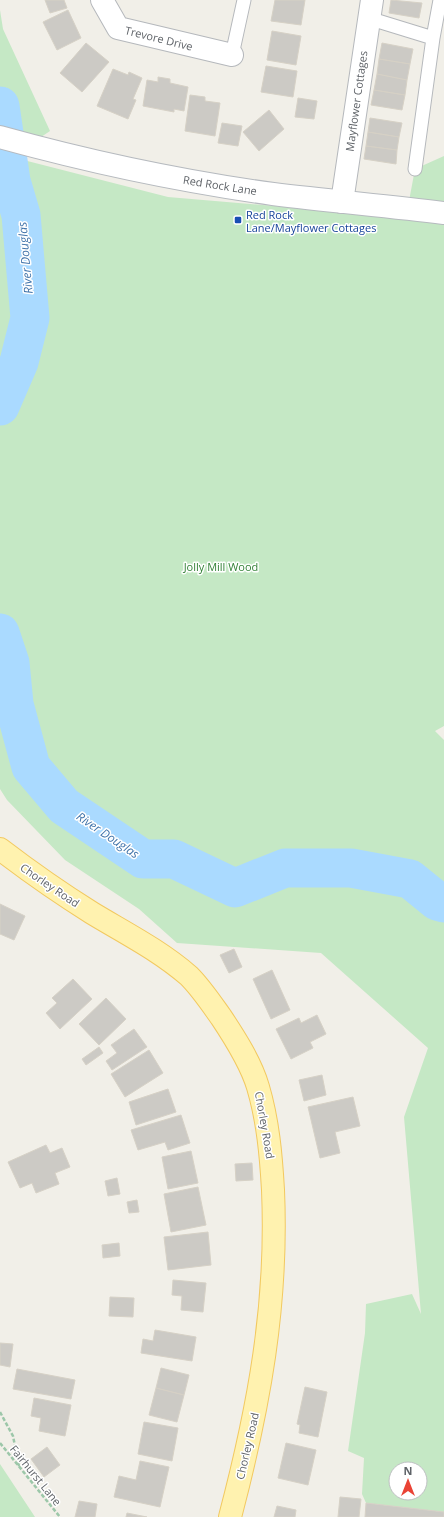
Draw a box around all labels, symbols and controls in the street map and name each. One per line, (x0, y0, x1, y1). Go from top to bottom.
street label: Trevore Drive (124, 22, 194, 54)
street label: Mayflower Cottages (342, 50, 370, 152)
street label: Red Rock Lane (182, 172, 258, 198)
place label: Red Rock Lane/Mayflower Cottages (246, 207, 376, 235)
marker: Red Rock Lane/Mayflower Cottages (233, 215, 243, 225)
water label: River Douglas (13, 221, 37, 295)
park label: Jolly Mill Wood (183, 559, 258, 574)
water label: River Douglas (73, 808, 143, 862)
street label: Chorley Road (17, 860, 83, 910)
street label: Chorley Road (252, 1090, 278, 1160)
street label: Chorley Road (232, 1411, 262, 1481)
street label: Fairhurst Lane (7, 1442, 65, 1508)
north arrow (388, 1461, 428, 1501)
text: N (404, 1463, 412, 1478)

